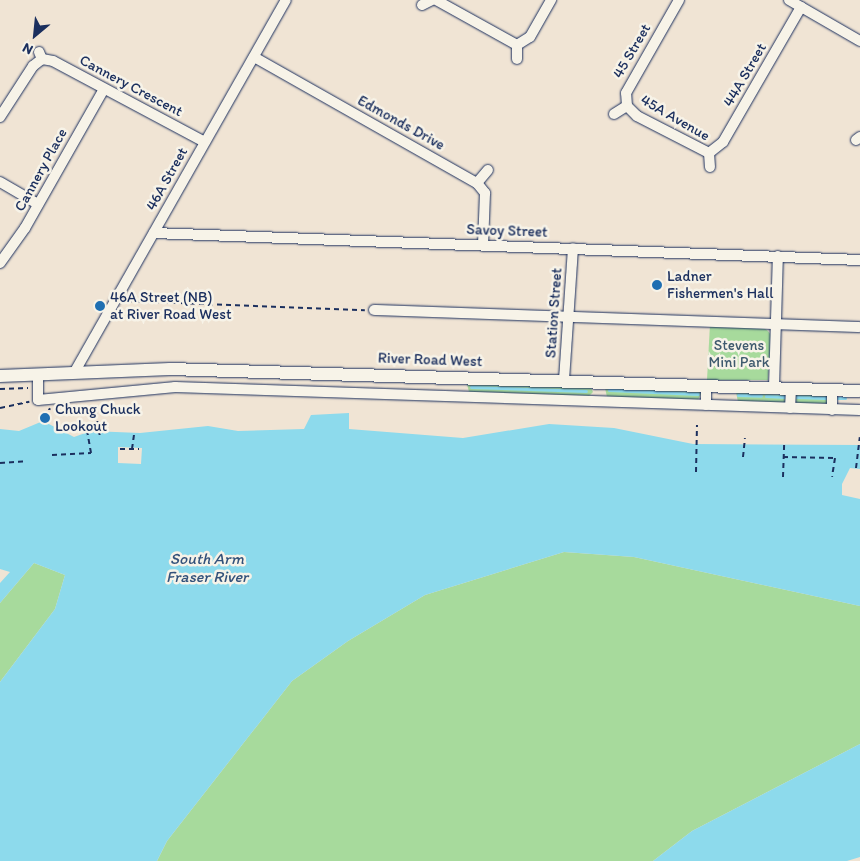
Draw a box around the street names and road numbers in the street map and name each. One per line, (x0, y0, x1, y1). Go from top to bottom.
street label: 45 Street (609, 21, 655, 81)
street label: 44A Street (720, 40, 770, 110)
street label: Cannery Crescent (76, 51, 186, 121)
street label: 45A Avenue (637, 91, 713, 145)
street label: Edmonds Drive (354, 92, 448, 154)
street label: Cannery Place (11, 125, 71, 215)
street label: 46A Street (142, 144, 192, 214)
street label: Savoy Street (466, 221, 548, 241)
street label: Station Street (542, 267, 566, 359)
street label: River Road West (378, 349, 482, 371)

